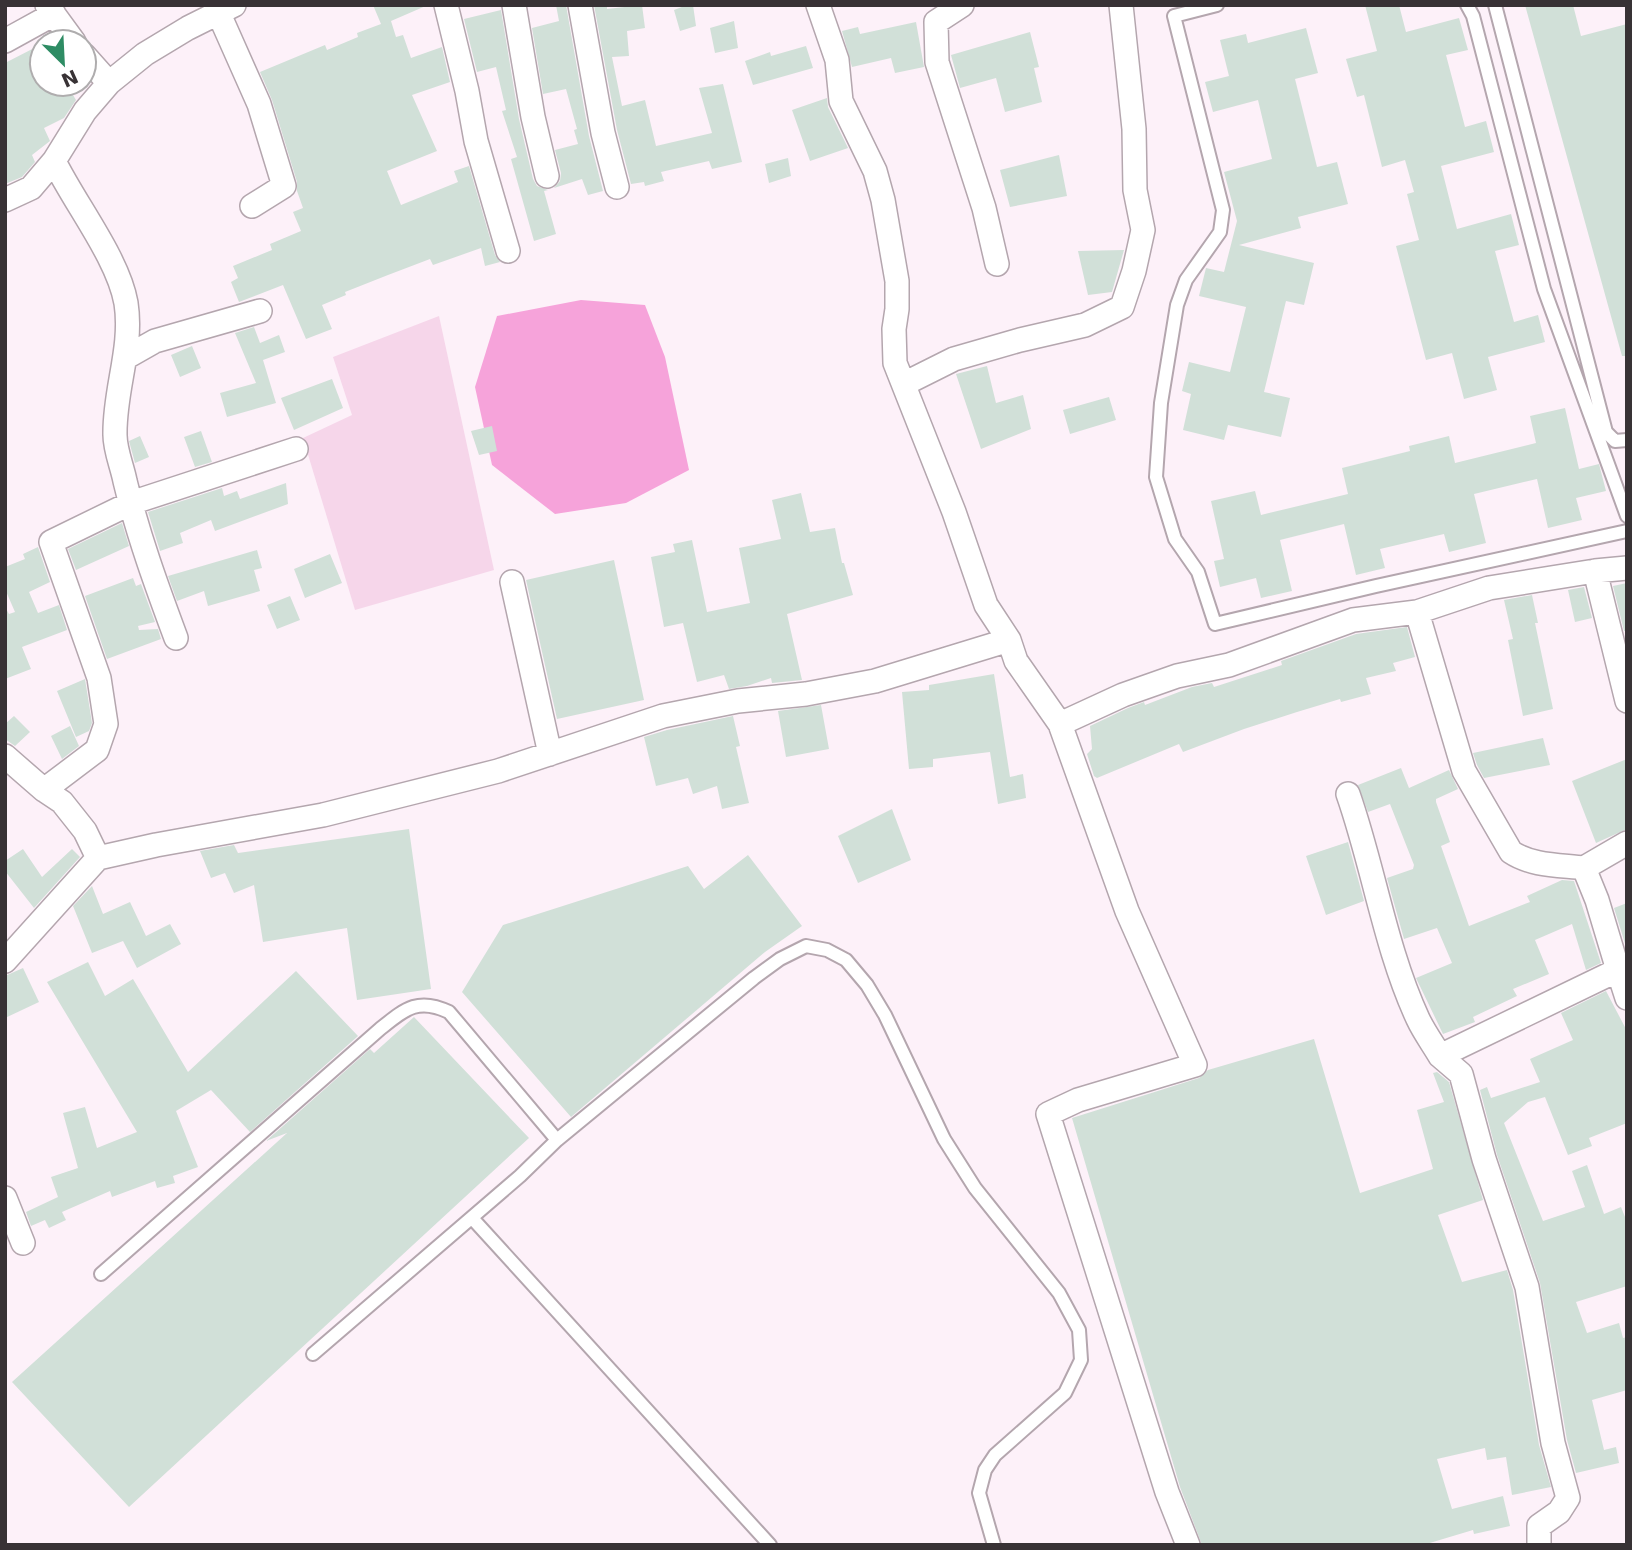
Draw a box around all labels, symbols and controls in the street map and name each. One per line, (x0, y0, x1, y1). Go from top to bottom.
north arrow (28, 28, 98, 98)
text: N (58, 65, 82, 92)

